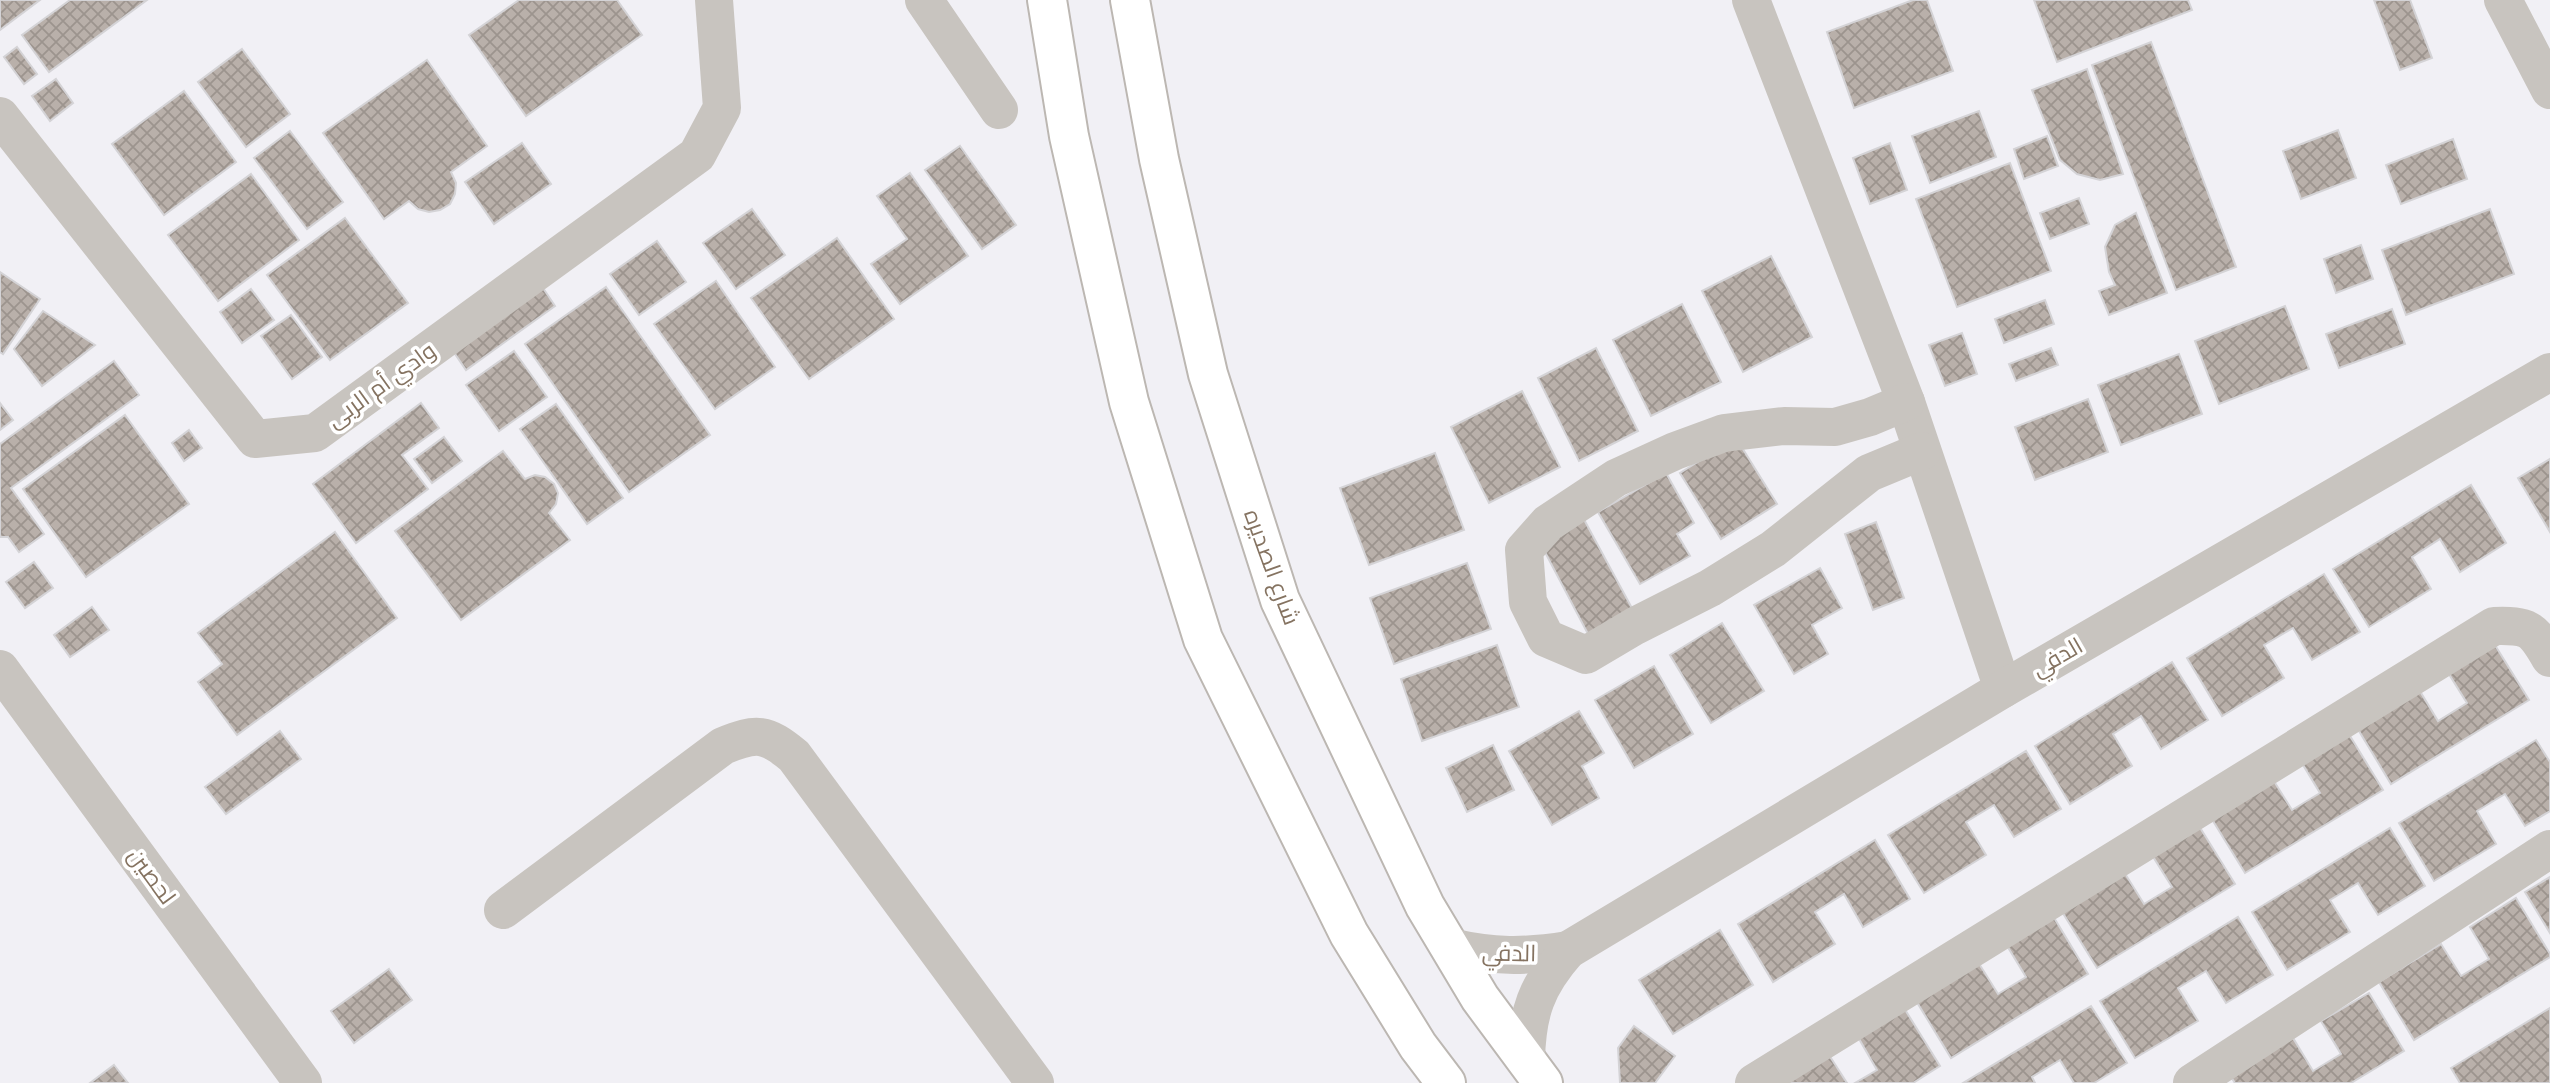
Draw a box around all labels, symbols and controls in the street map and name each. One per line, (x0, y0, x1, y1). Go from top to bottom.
street label: وادي أم الربى (321, 335, 443, 437)
street label: شارع الصديره (1236, 505, 1306, 629)
street label: الدفي (2026, 631, 2090, 686)
street label: لحصين (122, 842, 182, 910)
street label: الدفي (1481, 939, 1537, 971)

